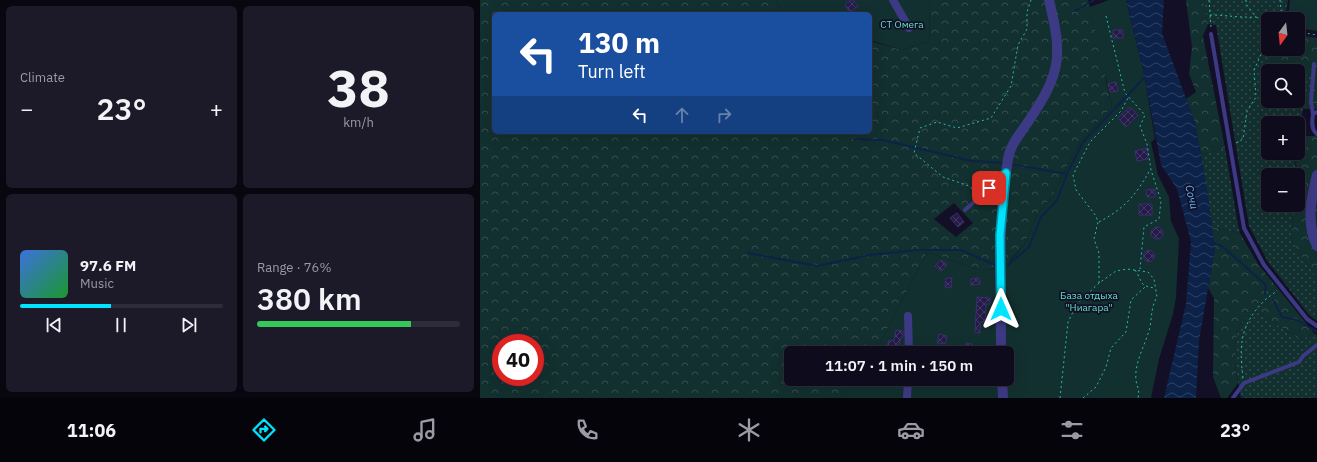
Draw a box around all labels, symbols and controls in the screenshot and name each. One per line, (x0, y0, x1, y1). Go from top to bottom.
north arrow (1261, 12, 1305, 56)
map controls (1261, 12, 1305, 212)
park label: СТ Омега (880, 18, 924, 31)
text: 130 m (578, 24, 660, 61)
icon: left (512, 28, 564, 80)
text: 38 (327, 54, 390, 121)
text: Turn left (578, 60, 646, 83)
button: search (1261, 64, 1305, 108)
text: Climate (20, 69, 65, 86)
text: 23° (96, 89, 147, 128)
text: − (20, 94, 33, 123)
text: + (210, 94, 223, 123)
icon: left (629, 104, 651, 126)
icon: ahead (671, 104, 693, 126)
icon: right (713, 104, 735, 126)
text: km/h (343, 114, 374, 131)
button: + (1261, 116, 1305, 160)
button: − (1261, 168, 1305, 212)
pin (972, 171, 1006, 205)
icon: arrive (978, 177, 1000, 199)
water label: Сочи (1182, 183, 1202, 211)
text: 97.6 FM (80, 256, 136, 275)
text: Range · 76% (257, 259, 331, 276)
text: Music (80, 275, 114, 292)
text: 380 km (257, 279, 362, 318)
position arrow (980, 288, 1022, 330)
park label: База отдыха "Ниагара" (1060, 289, 1119, 314)
icon: previous (43, 314, 65, 336)
icon: pause (110, 314, 132, 336)
icon: next (178, 314, 200, 336)
speed limit sign: 40 (492, 334, 544, 386)
text: 11:07 · 1 min · 150 m (825, 356, 973, 375)
icon: directions (250, 416, 278, 444)
icon: music (411, 416, 439, 444)
icon: phone (573, 416, 601, 444)
icon: climate (735, 416, 763, 444)
icon: car (897, 416, 925, 444)
icon: filters (1058, 416, 1086, 444)
text: 11:06 (67, 419, 116, 442)
text: 23° (1220, 419, 1250, 442)

